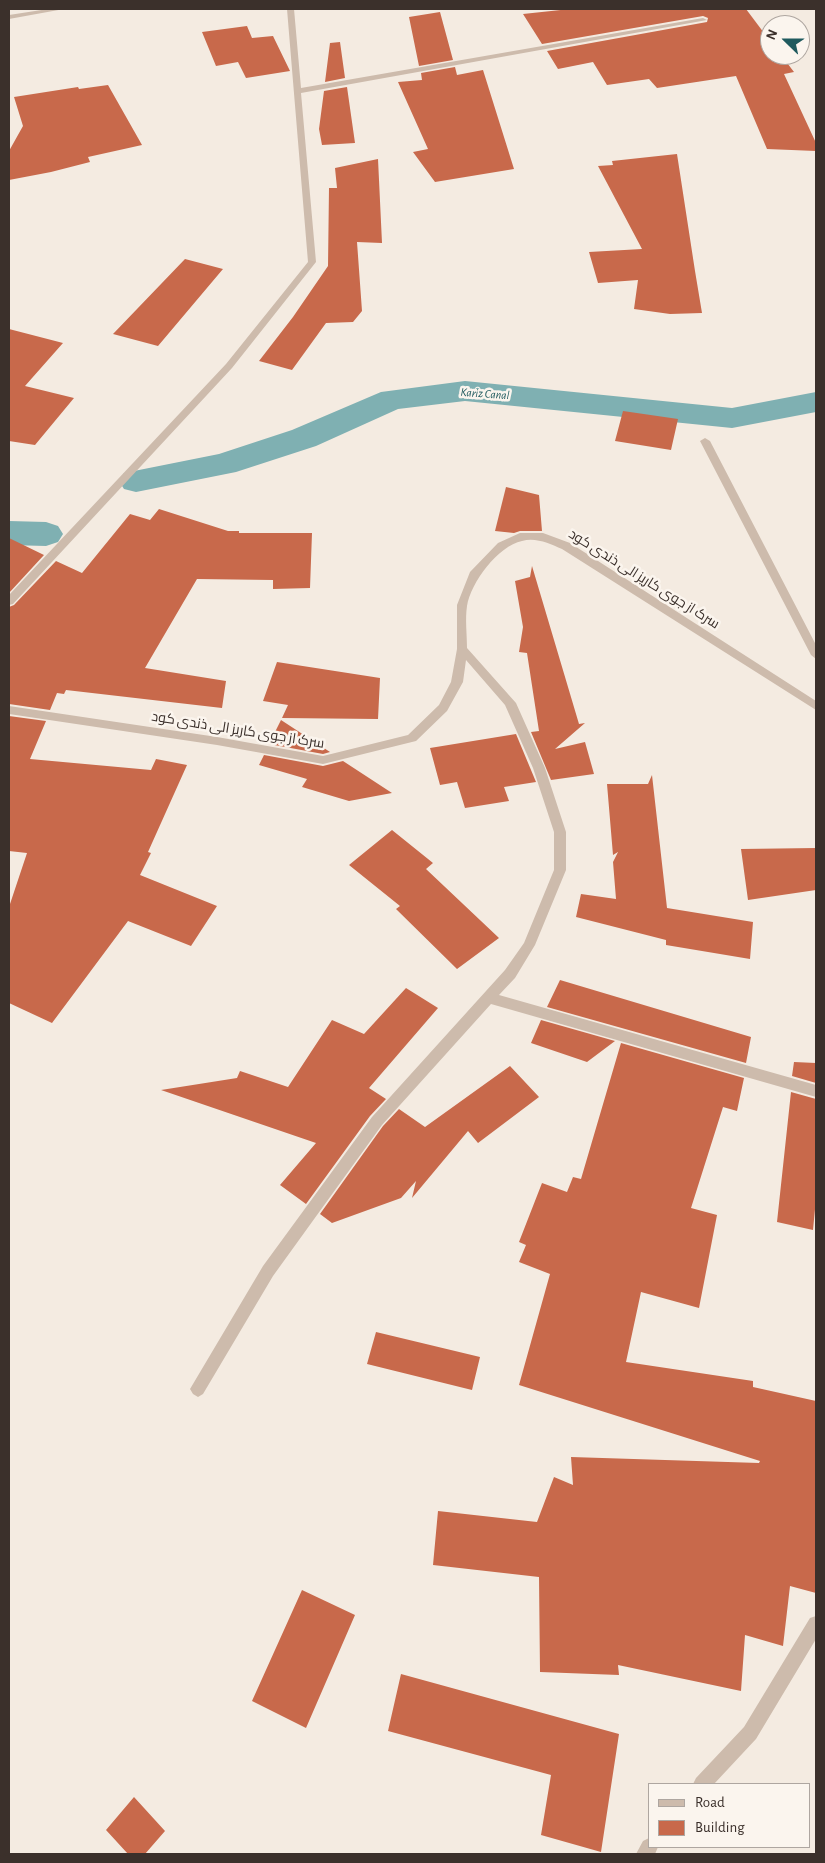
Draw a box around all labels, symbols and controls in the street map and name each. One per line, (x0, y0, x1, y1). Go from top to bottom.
north arrow (760, 15, 810, 65)
text: N (764, 28, 780, 42)
water label: Kariz Canal (460, 385, 510, 403)
street label: سرک از جوی کاریز الی ذندی کود (565, 526, 723, 632)
street label: سرک از جوی کاریز الی ذندی کود (150, 708, 326, 752)
legend (648, 1783, 810, 1848)
text: Road (695, 1795, 725, 1810)
text: Building (695, 1820, 745, 1835)

